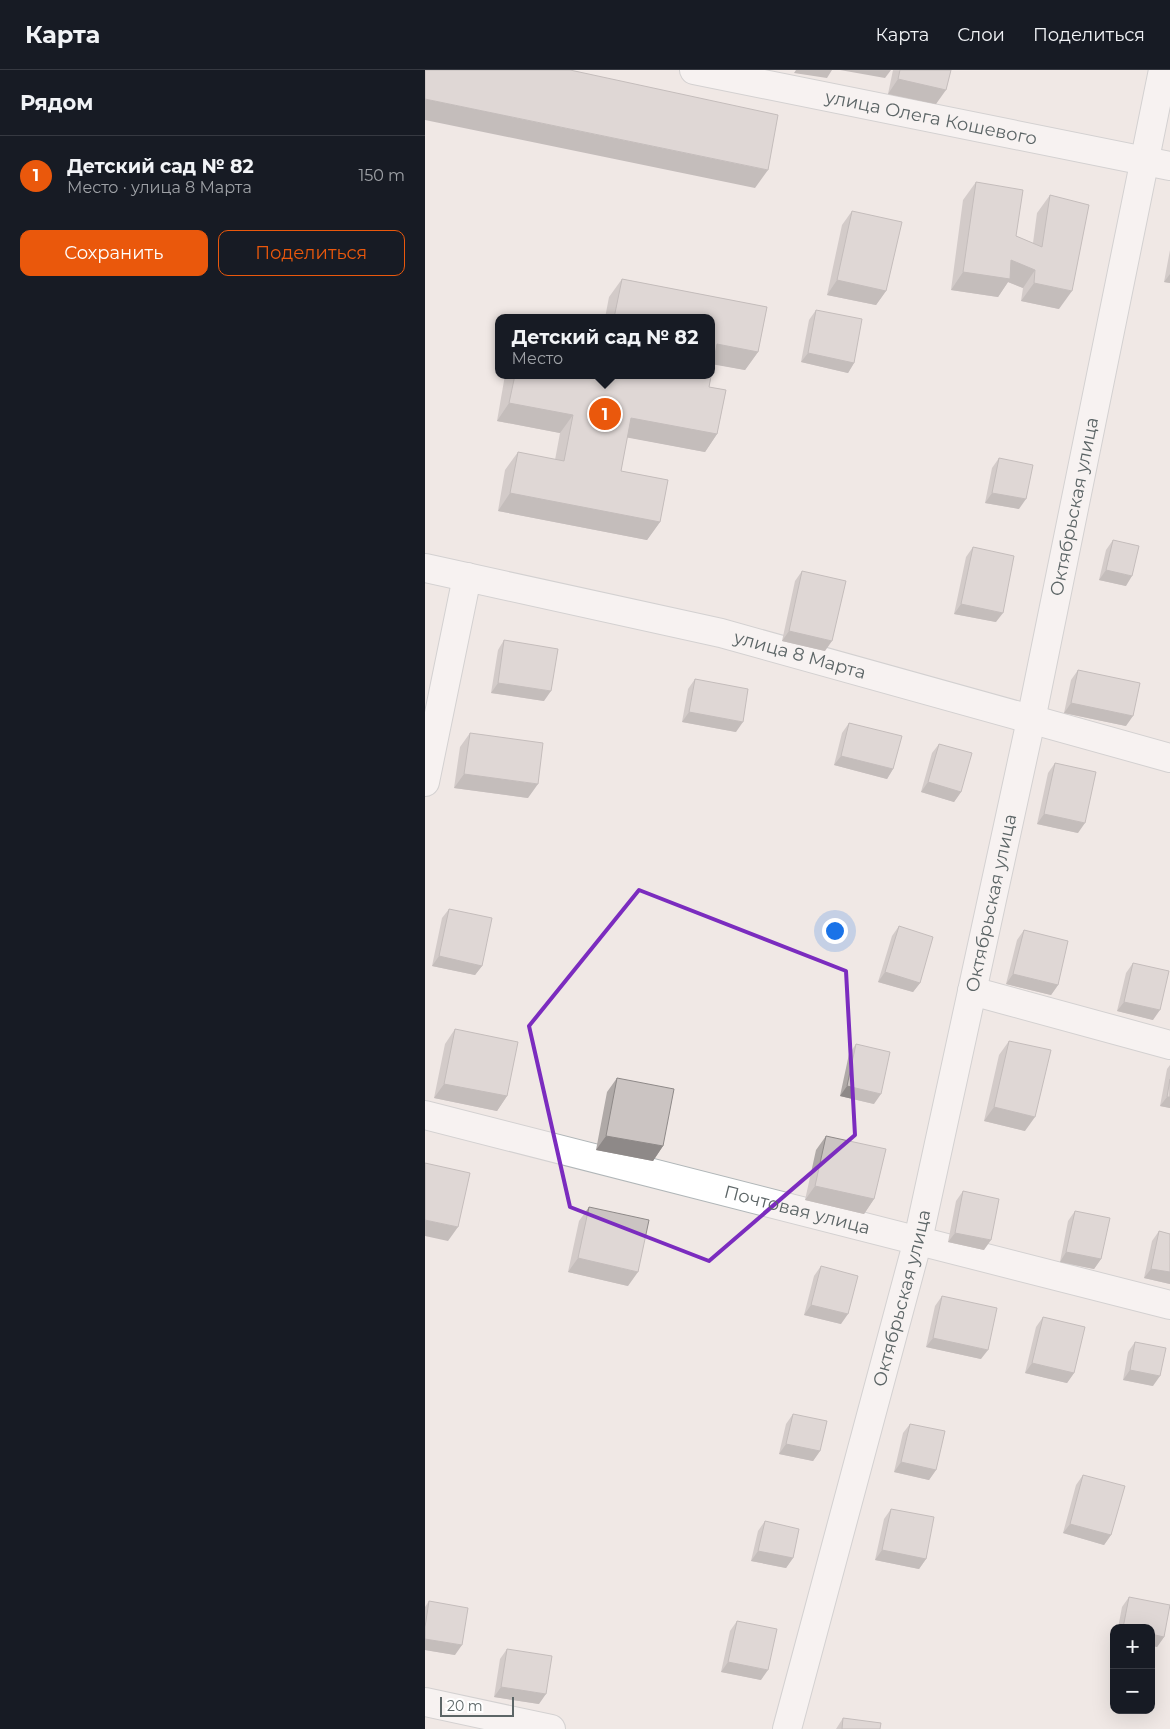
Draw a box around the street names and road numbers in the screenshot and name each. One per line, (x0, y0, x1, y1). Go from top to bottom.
street label: улица Олега Кошевого (822, 86, 1039, 150)
street label: Октябрьская улица (1045, 415, 1103, 598)
street label: улица 8 Марта (731, 626, 868, 684)
street label: Октябрьская улица (961, 812, 1021, 994)
street label: Почтовая улица (722, 1181, 872, 1239)
street label: Октябрьская улица (868, 1208, 935, 1389)

